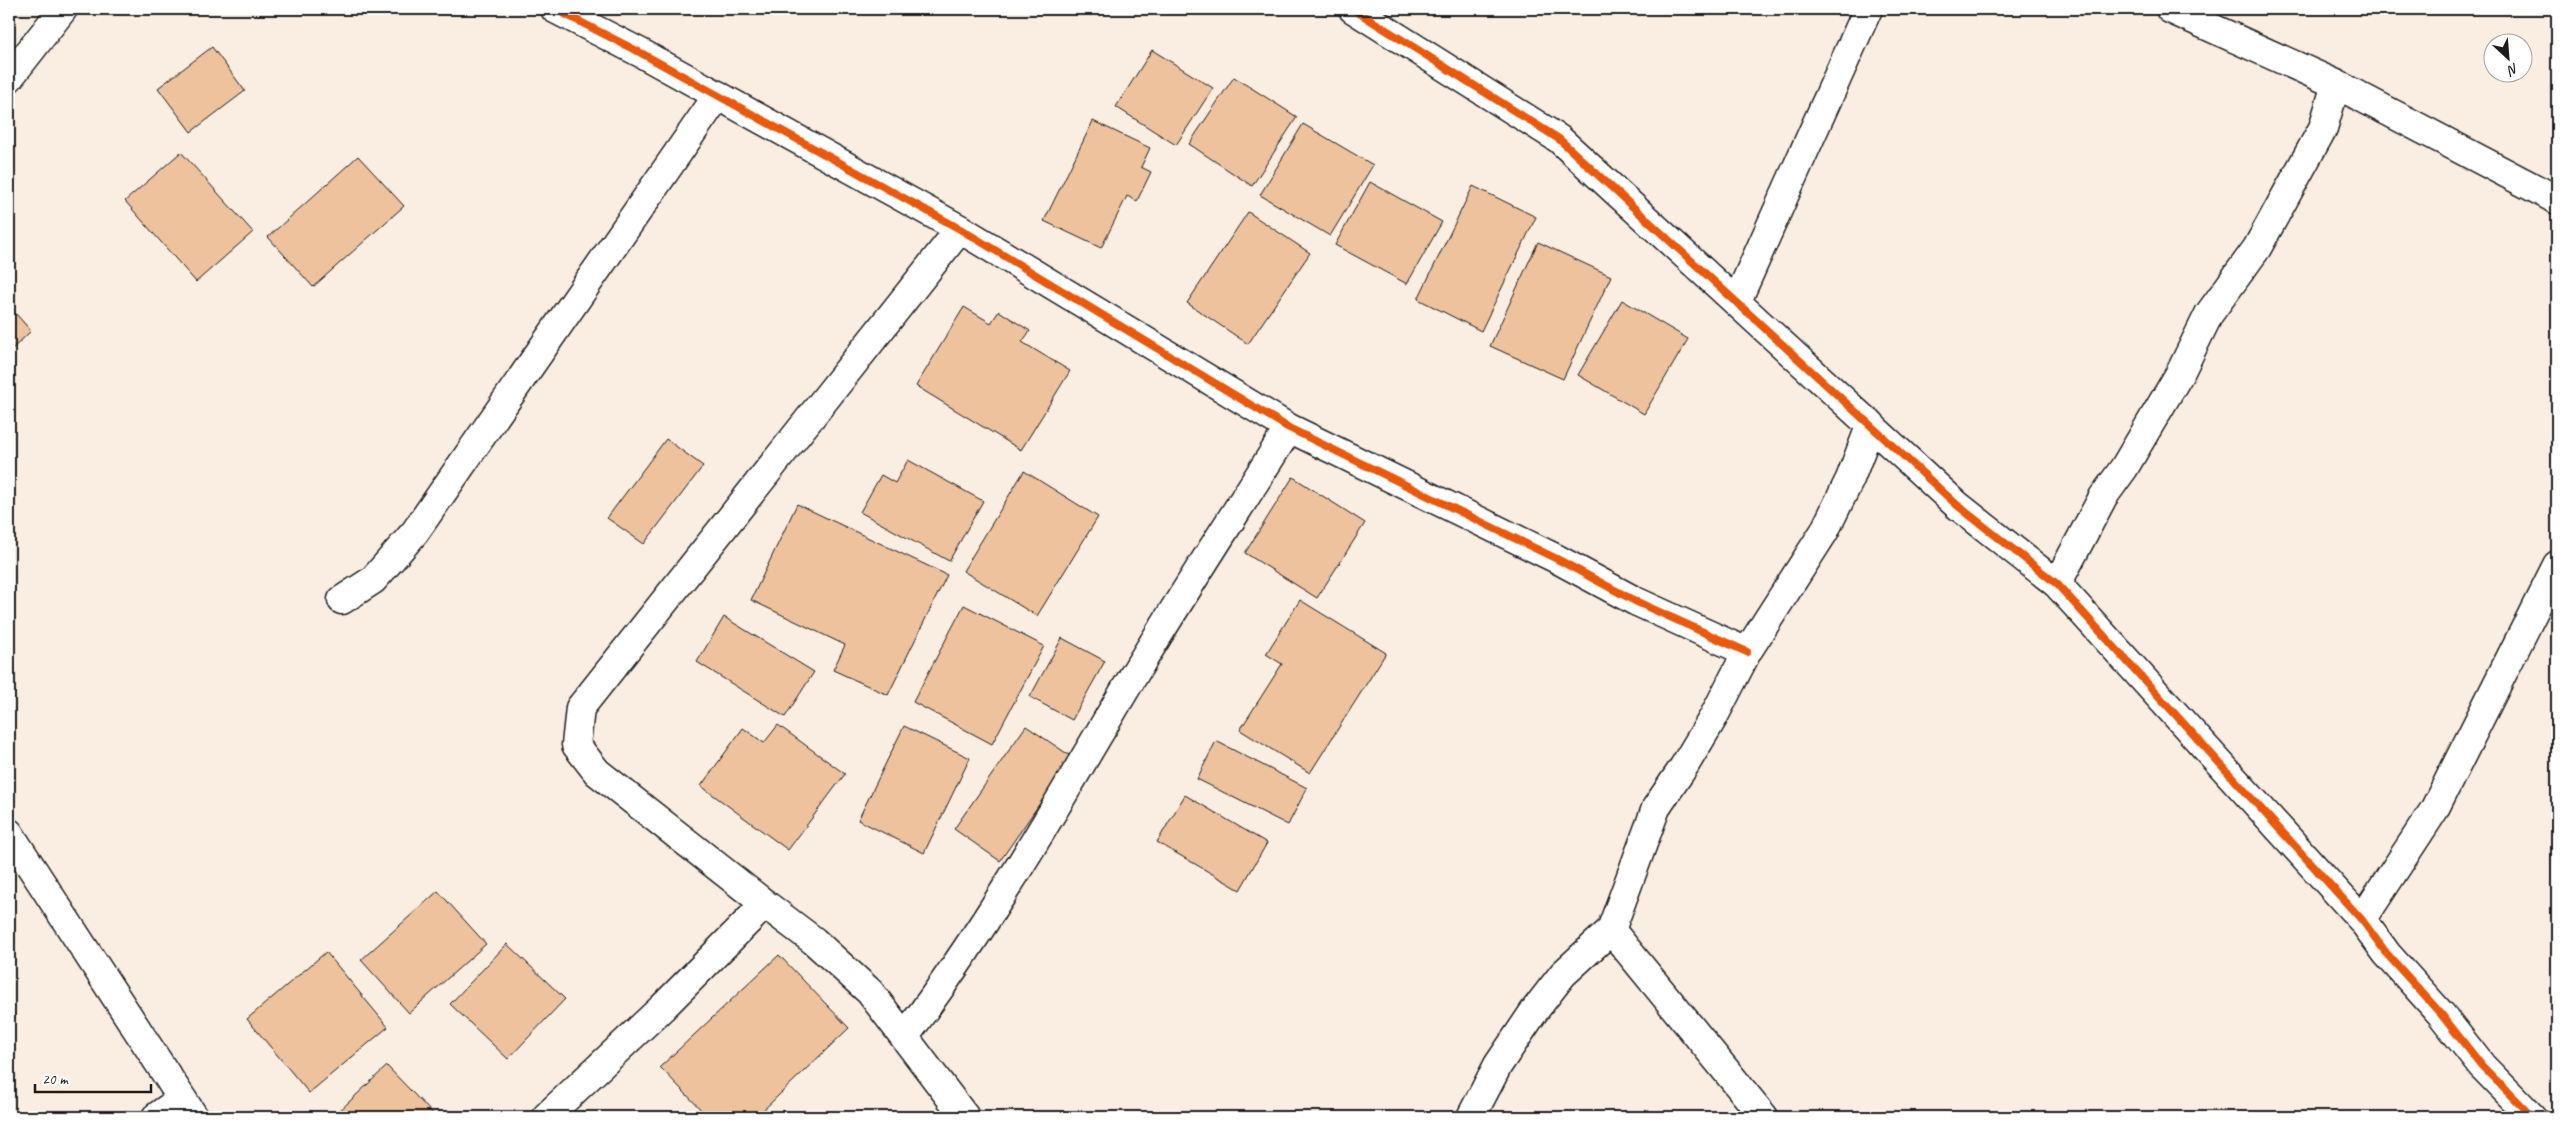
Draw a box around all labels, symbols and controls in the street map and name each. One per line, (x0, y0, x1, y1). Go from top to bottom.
north arrow (2484, 32, 2534, 82)
text: N (2504, 60, 2521, 80)
scale bar (35, 1061, 151, 1093)
text: 20 m (42, 1070, 69, 1089)

